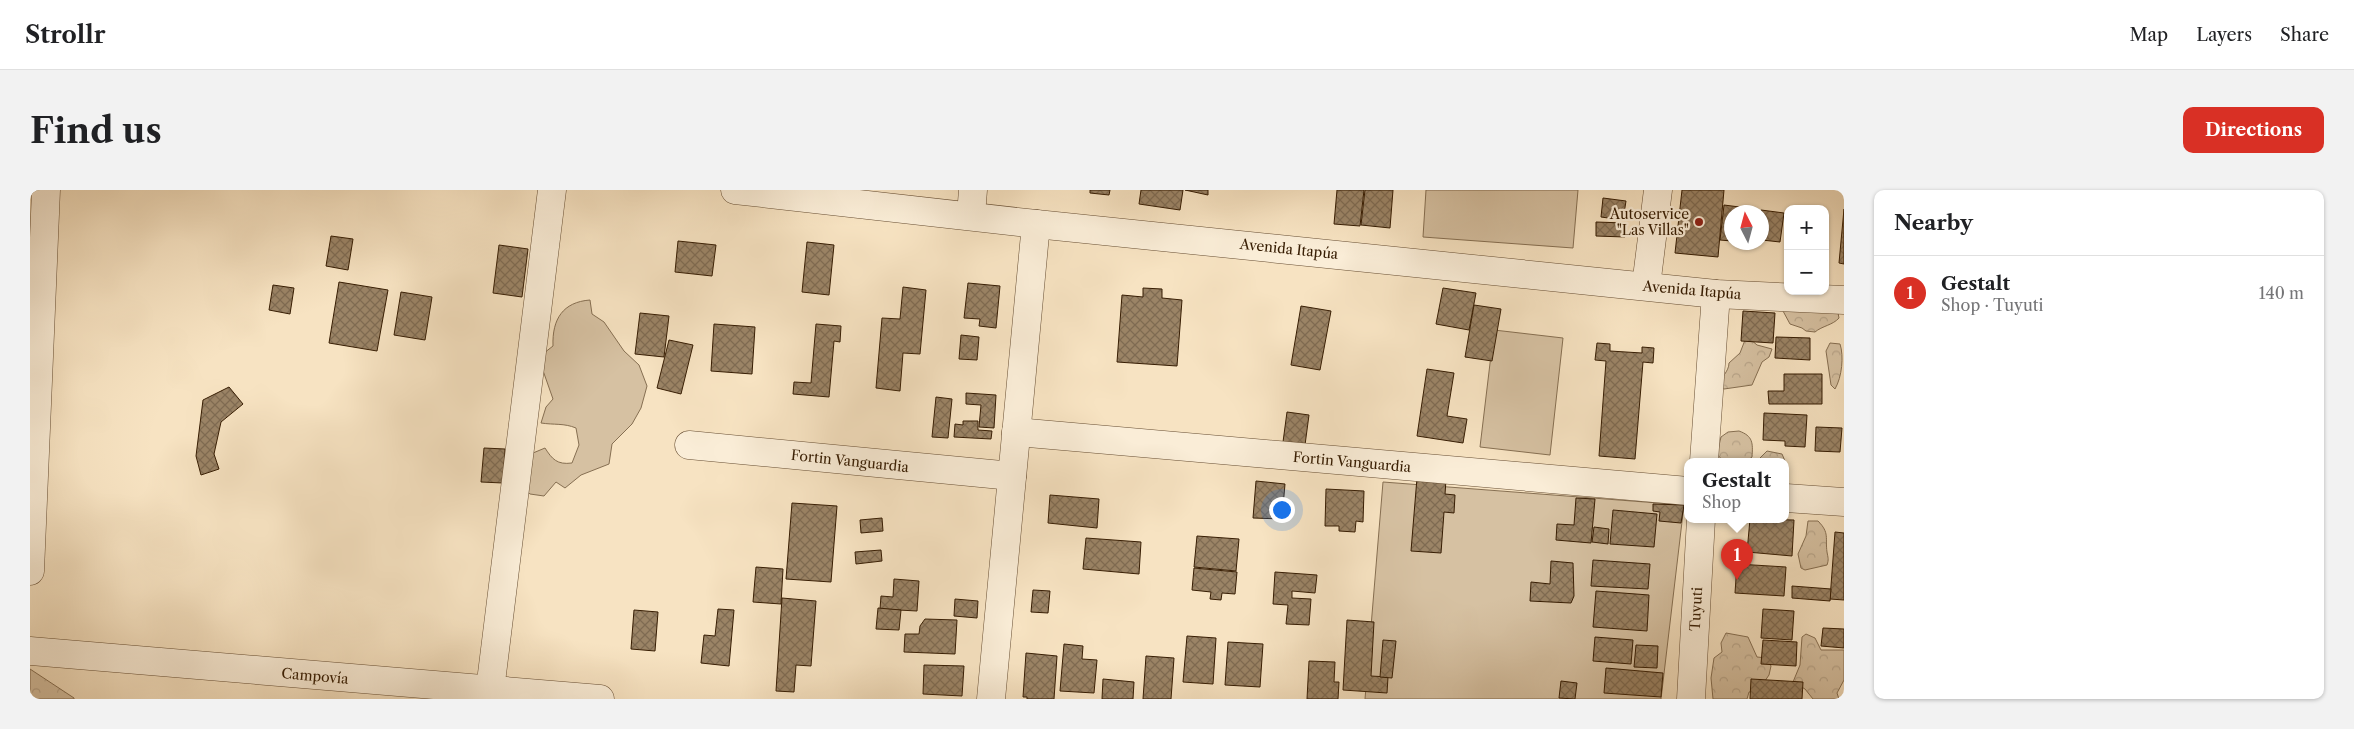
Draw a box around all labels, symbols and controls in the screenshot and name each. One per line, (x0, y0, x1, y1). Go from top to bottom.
text: Strollr (25, 20, 105, 49)
text: Map (2130, 24, 2168, 46)
text: Layers (2196, 24, 2252, 46)
text: Share (2280, 24, 2329, 46)
button: Directions (2183, 107, 2324, 153)
text: Find us (30, 109, 162, 152)
place label: Autoservice "Las Villas" (1609, 205, 1689, 239)
north arrow (1724, 205, 1769, 250)
map controls (1784, 205, 1829, 295)
button: + (1784, 205, 1829, 250)
text: Nearby (1894, 210, 1973, 235)
marker: Autoservice "Las Villas" (1693, 216, 1705, 228)
street label: Avenida Itapúa (1238, 235, 1340, 263)
button: − (1784, 250, 1829, 295)
text: Gestalt (1941, 272, 2010, 295)
street label: Avenida Itapúa (1641, 277, 1743, 303)
text: 1 (1906, 283, 1914, 303)
text: 140 m (2259, 283, 2304, 303)
text: Shop · Tuyuti (1941, 295, 2043, 315)
street label: Fortin Vanguardia (790, 446, 910, 476)
street label: Fortin Vanguardia (1292, 448, 1412, 476)
popup (1684, 458, 1789, 523)
text: Gestalt (1702, 469, 1771, 492)
text: Shop (1702, 492, 1741, 512)
your location (1269, 497, 1295, 523)
pin: 1 (1721, 539, 1753, 580)
street label: Tuyuti (1686, 586, 1706, 632)
street label: Campovía (281, 664, 350, 688)

